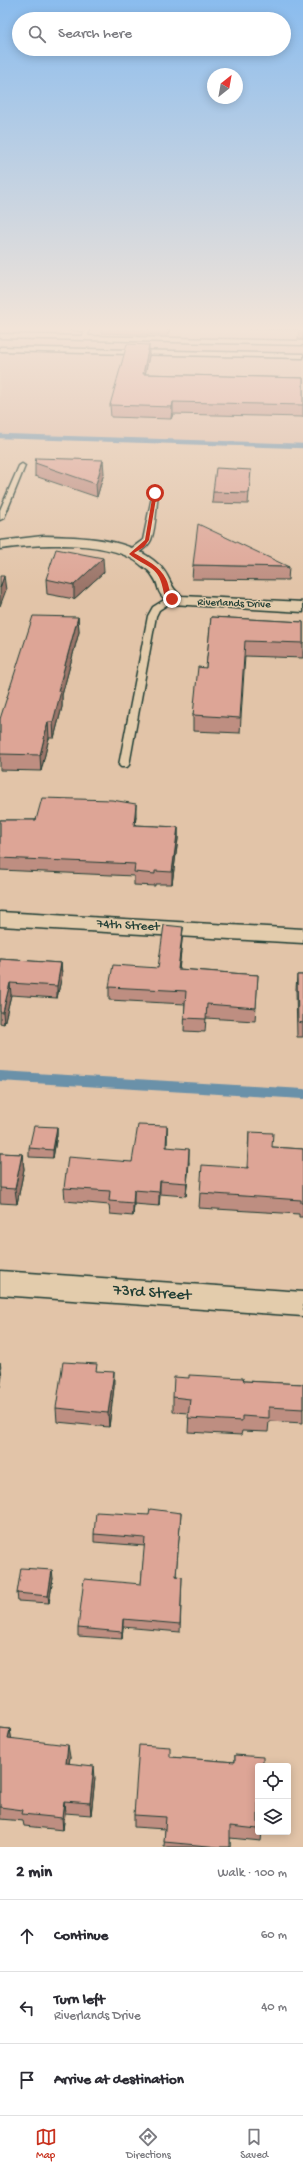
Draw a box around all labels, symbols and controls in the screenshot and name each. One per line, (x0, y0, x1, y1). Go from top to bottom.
search box (12, 12, 291, 56)
icon: search (26, 23, 48, 45)
text: Search here (58, 25, 132, 43)
north arrow (207, 68, 243, 104)
route start (146, 484, 164, 502)
route end (163, 590, 181, 608)
street label: Riverlands Drive (197, 597, 271, 611)
street label: 74th Street (95, 917, 162, 935)
street label: 73rd Street (111, 1282, 193, 1306)
map controls (255, 1763, 291, 1835)
button: locate (255, 1763, 291, 1799)
button: layers (255, 1799, 291, 1835)
text: 2 min (16, 1863, 52, 1883)
text: Walk · 100 m (218, 1866, 287, 1881)
icon: ahead (16, 1925, 38, 1947)
text: Continue (54, 1927, 108, 1945)
text: 60 m (261, 1928, 287, 1943)
text: Turn left (54, 1991, 105, 2009)
icon: left (16, 1997, 38, 2019)
text: 40 m (261, 2000, 287, 2015)
text: Riverlands Drive (54, 2009, 141, 2024)
icon: arrive (16, 2069, 38, 2091)
text: Arrive at destination (54, 2071, 184, 2089)
tab: Map (35, 2126, 57, 2162)
tab: Directions (126, 2126, 171, 2162)
tab: Saved (240, 2126, 268, 2162)

